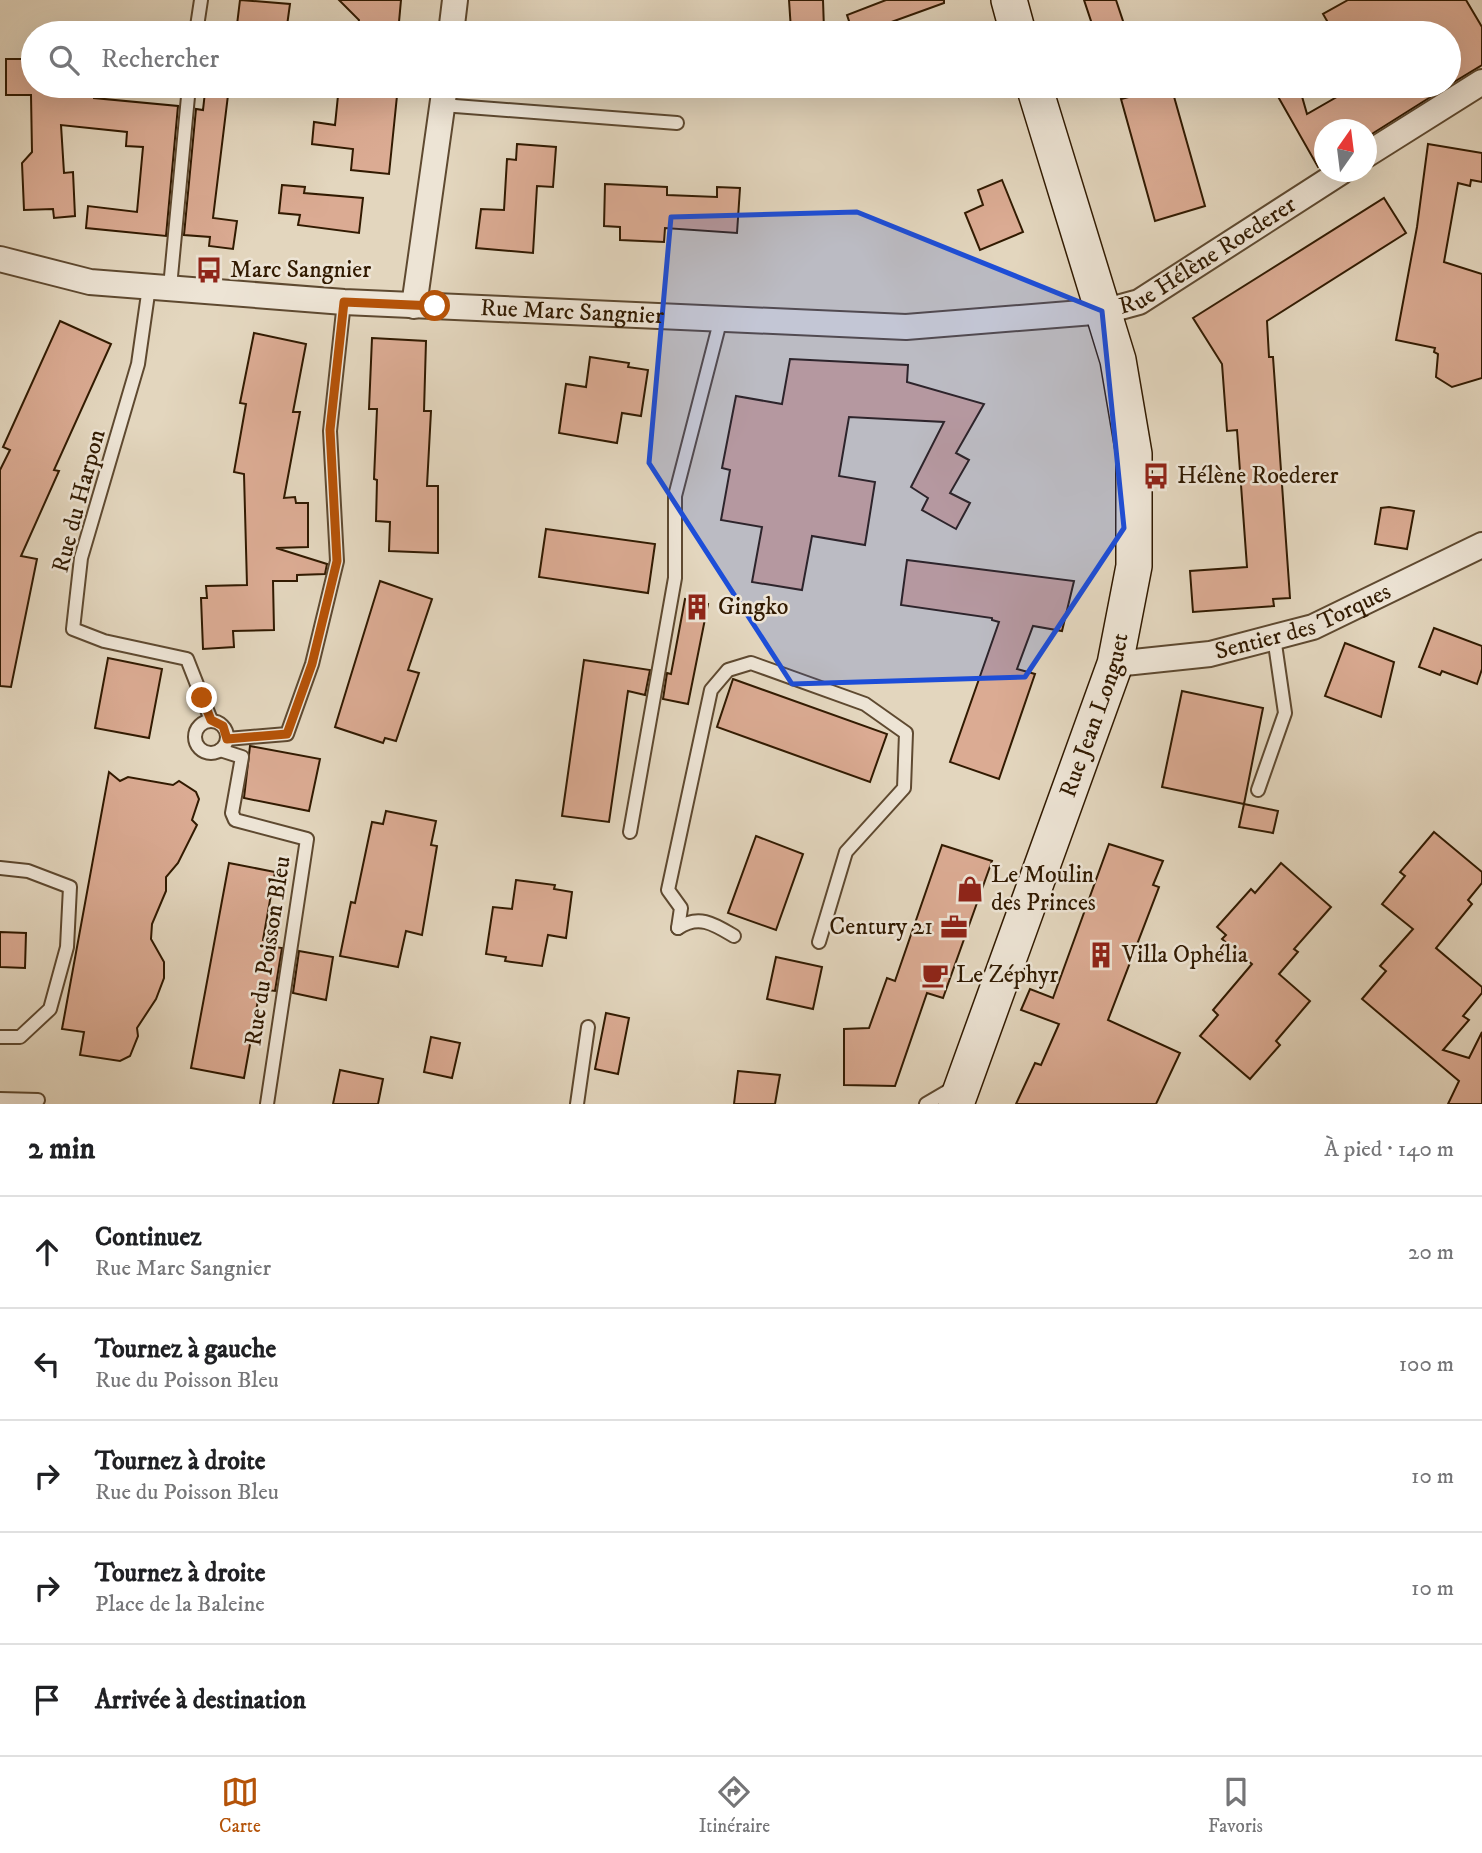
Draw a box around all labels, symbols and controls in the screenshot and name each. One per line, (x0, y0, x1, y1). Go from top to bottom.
search box (21, 21, 1461, 98)
icon: search (45, 41, 83, 79)
text: Rechercher (101, 43, 219, 76)
north arrow (1314, 119, 1377, 182)
street label: Rue Hélène Roederer (1116, 190, 1302, 322)
bus stop icon: Marc Sangnier (194, 255, 224, 285)
place label: Marc Sangnier (230, 255, 371, 285)
route start (419, 290, 450, 321)
street label: Rue Marc Sangnier (480, 293, 665, 331)
street label: Rue du Harpon (46, 426, 113, 576)
bus stop icon: Hélène Roederer (1141, 461, 1171, 491)
place label: Hélène Roederer (1177, 461, 1339, 491)
street label: Sentier des Torques (1212, 577, 1396, 667)
building icon: Gingko (682, 592, 712, 622)
place label: Gingko (718, 592, 789, 622)
street label: Rue Jean Longuet (1053, 630, 1136, 802)
route end (186, 682, 217, 713)
street label: Rue du Poisson Bleu (238, 854, 298, 1048)
place label: Le Moulin des Princes (991, 860, 1096, 918)
shop icon: Le Moulin des Princes (955, 874, 985, 904)
place label: Century 21 (829, 912, 933, 942)
office icon: Century 21 (939, 912, 969, 942)
building icon: Villa Ophélia (1086, 940, 1116, 970)
place label: Villa Ophélia (1121, 940, 1249, 970)
cafe icon: Le Zéphyr (920, 960, 950, 990)
place label: Le Zéphyr (956, 960, 1058, 990)
text: 2 min (28, 1131, 95, 1168)
text: À pied · 140 m (1324, 1135, 1454, 1164)
text: Continuez (95, 1221, 201, 1254)
icon: ahead (28, 1233, 66, 1271)
text: 20 m (1408, 1238, 1454, 1267)
text: Rue Marc Sangnier (95, 1254, 271, 1283)
text: Tournez à gauche (95, 1333, 276, 1366)
icon: left (28, 1345, 66, 1383)
text: 100 m (1399, 1350, 1454, 1379)
text: Rue du Poisson Bleu (95, 1366, 279, 1395)
text: Tournez à droite (95, 1445, 266, 1478)
icon: right (28, 1457, 66, 1495)
text: 10 m (1411, 1462, 1454, 1491)
text: Rue du Poisson Bleu (95, 1478, 279, 1507)
text: Tournez à droite (95, 1557, 266, 1590)
icon: right (28, 1569, 66, 1607)
text: 10 m (1411, 1574, 1454, 1603)
text: Place de la Baleine (95, 1590, 265, 1619)
icon: arrive (28, 1681, 66, 1719)
text: Arrivée à destination (95, 1684, 306, 1717)
tab: Carte (219, 1773, 261, 1838)
tab: Itinéraire (699, 1773, 770, 1838)
tab: Favoris (1208, 1773, 1263, 1838)

